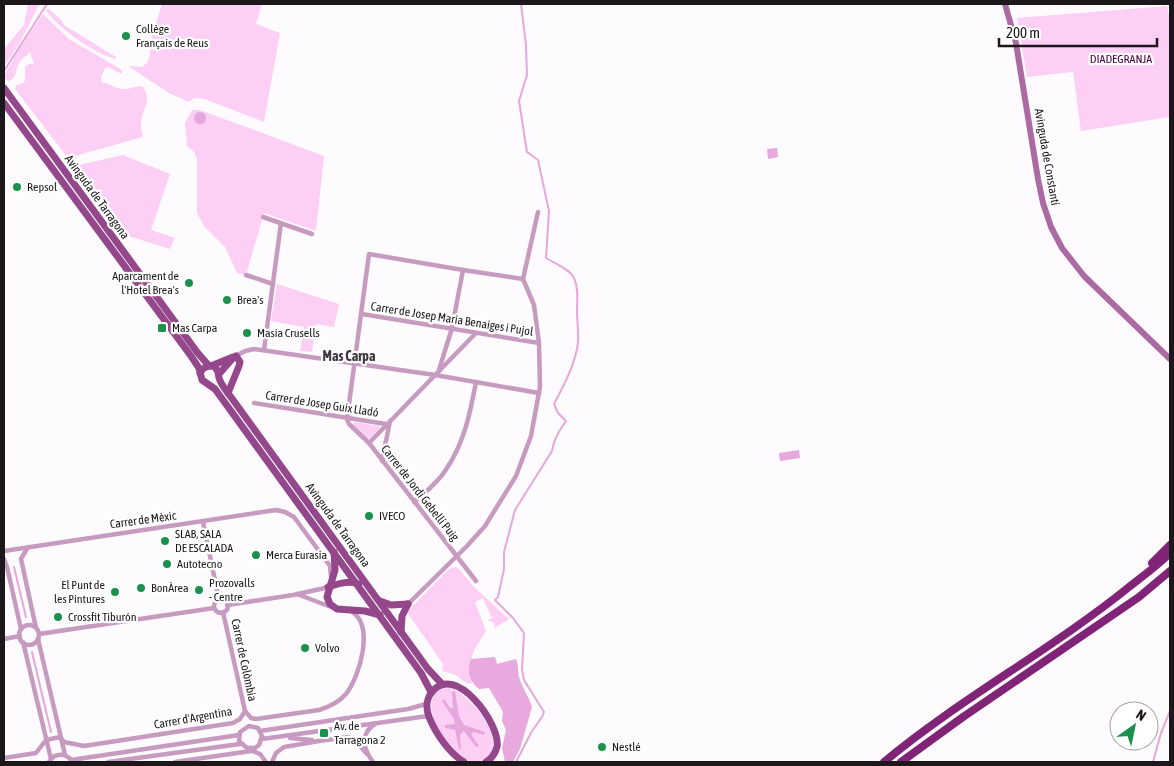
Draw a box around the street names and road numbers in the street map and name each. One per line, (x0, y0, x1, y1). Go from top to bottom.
street label: Avinguda de Constantí (1032, 107, 1062, 207)
street label: Avinguda de Tarragona (62, 152, 132, 242)
street label: Carrer de Josep Maria Benaiges i Pujol (370, 299, 535, 339)
street label: Carrer de Josep Guix Lladó (265, 388, 380, 420)
street label: Carrer de Jordi Gebellí Puig (378, 442, 462, 544)
street label: Avinguda de Tarragona (303, 480, 373, 570)
street label: Carrer de Mèxic (109, 508, 178, 532)
street label: Carrer de Colòmbia (228, 618, 260, 702)
street label: Carrer d'Argentina (153, 704, 233, 732)

